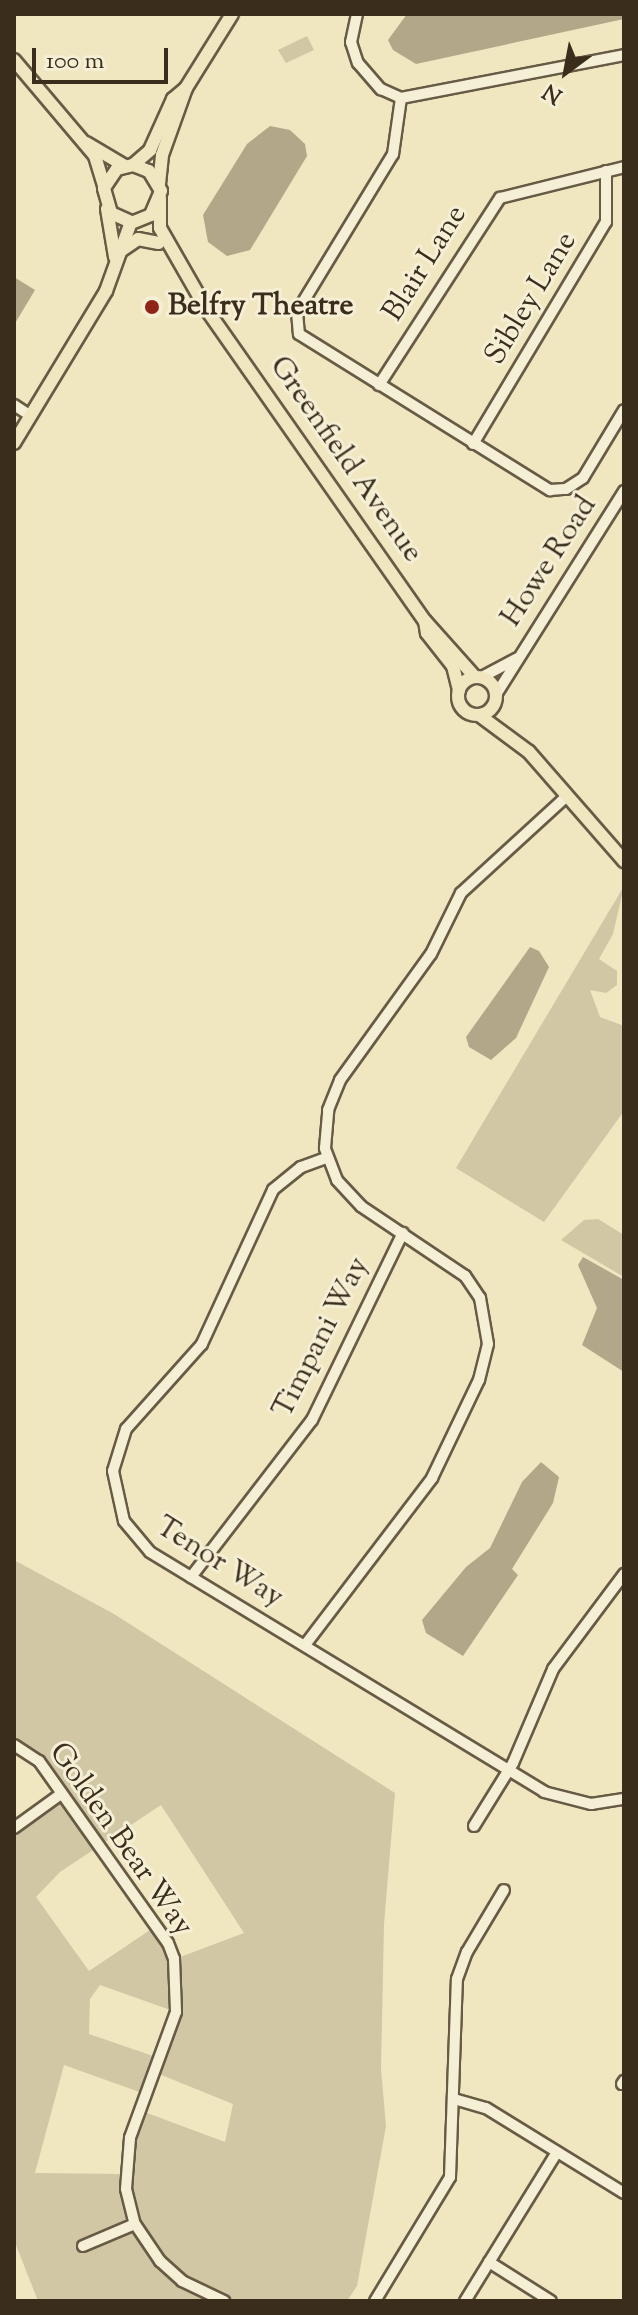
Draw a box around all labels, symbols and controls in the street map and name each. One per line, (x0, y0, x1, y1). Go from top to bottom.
scale bar (36, 32, 172, 82)
north arrow (526, 32, 606, 112)
text: 100 m (46, 45, 104, 79)
text: N (537, 74, 569, 111)
street label: Blair Lane (376, 199, 476, 329)
street label: Sibley Lane (478, 226, 586, 372)
place label: Belfry Theatre (168, 289, 353, 325)
marker: Belfry Theatre (143, 298, 161, 316)
street label: Greenfield Avenue (261, 350, 429, 570)
street label: Howe Road (494, 490, 606, 634)
street label: Timpani Way (266, 1252, 378, 1424)
street label: Tenor Way (148, 1510, 290, 1616)
street label: Golden Bear Way (40, 1737, 200, 1943)

